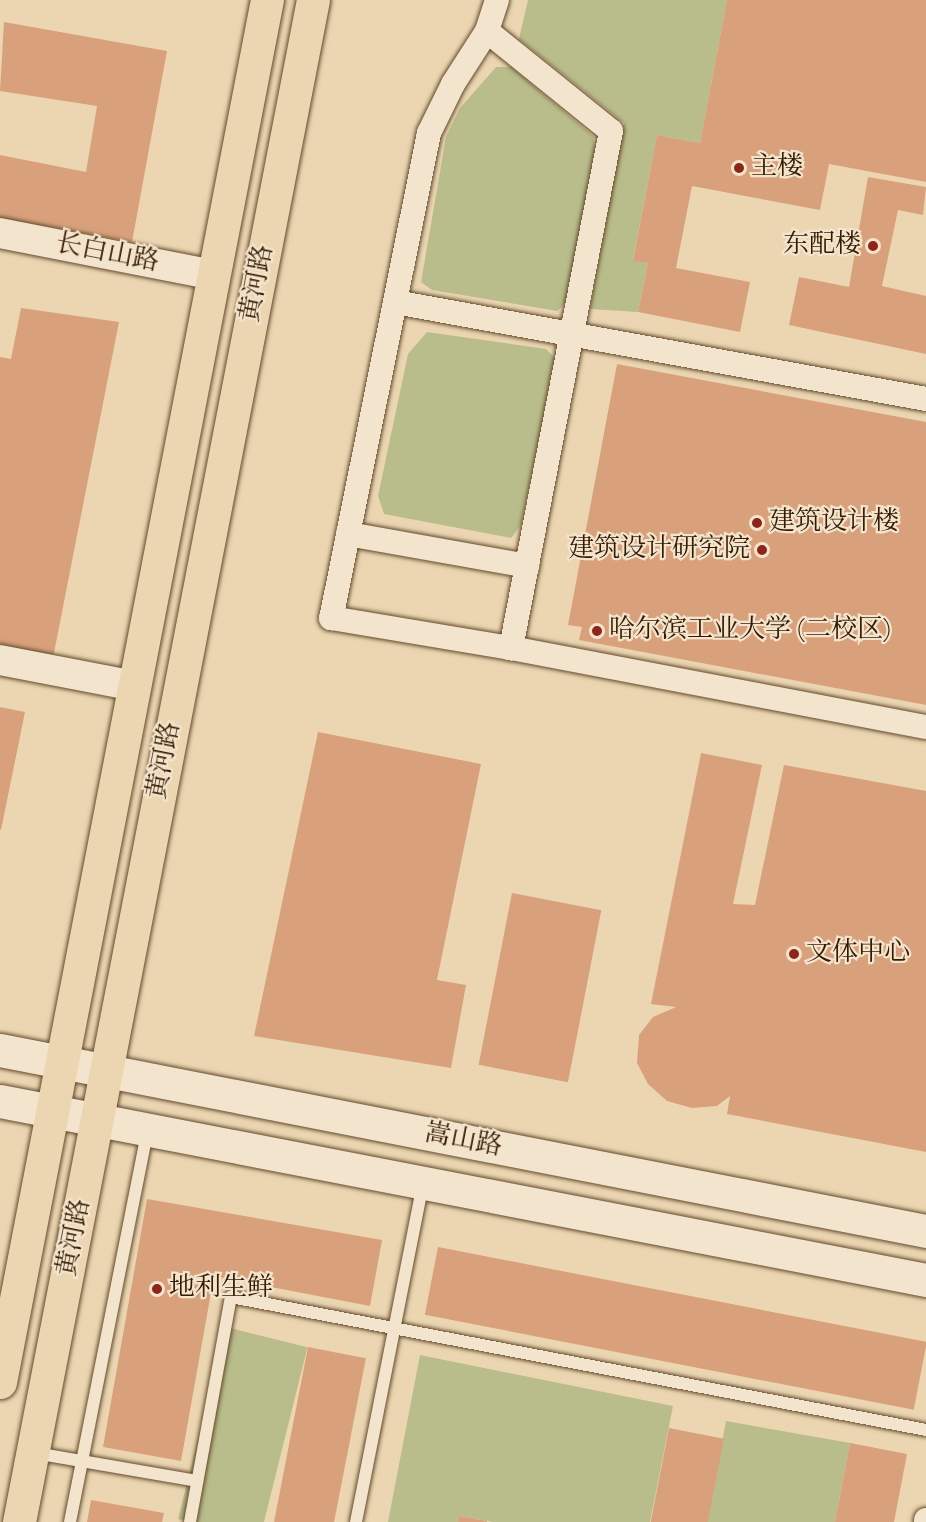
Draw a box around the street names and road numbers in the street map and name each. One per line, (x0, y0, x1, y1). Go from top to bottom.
street label: 长白山路 (53, 229, 161, 279)
street label: 黄河路 (235, 243, 281, 325)
street label: 黄河路 (142, 720, 188, 802)
street label: 嵩山路 (422, 1118, 504, 1164)
street label: 黄河路 (52, 1197, 98, 1279)

